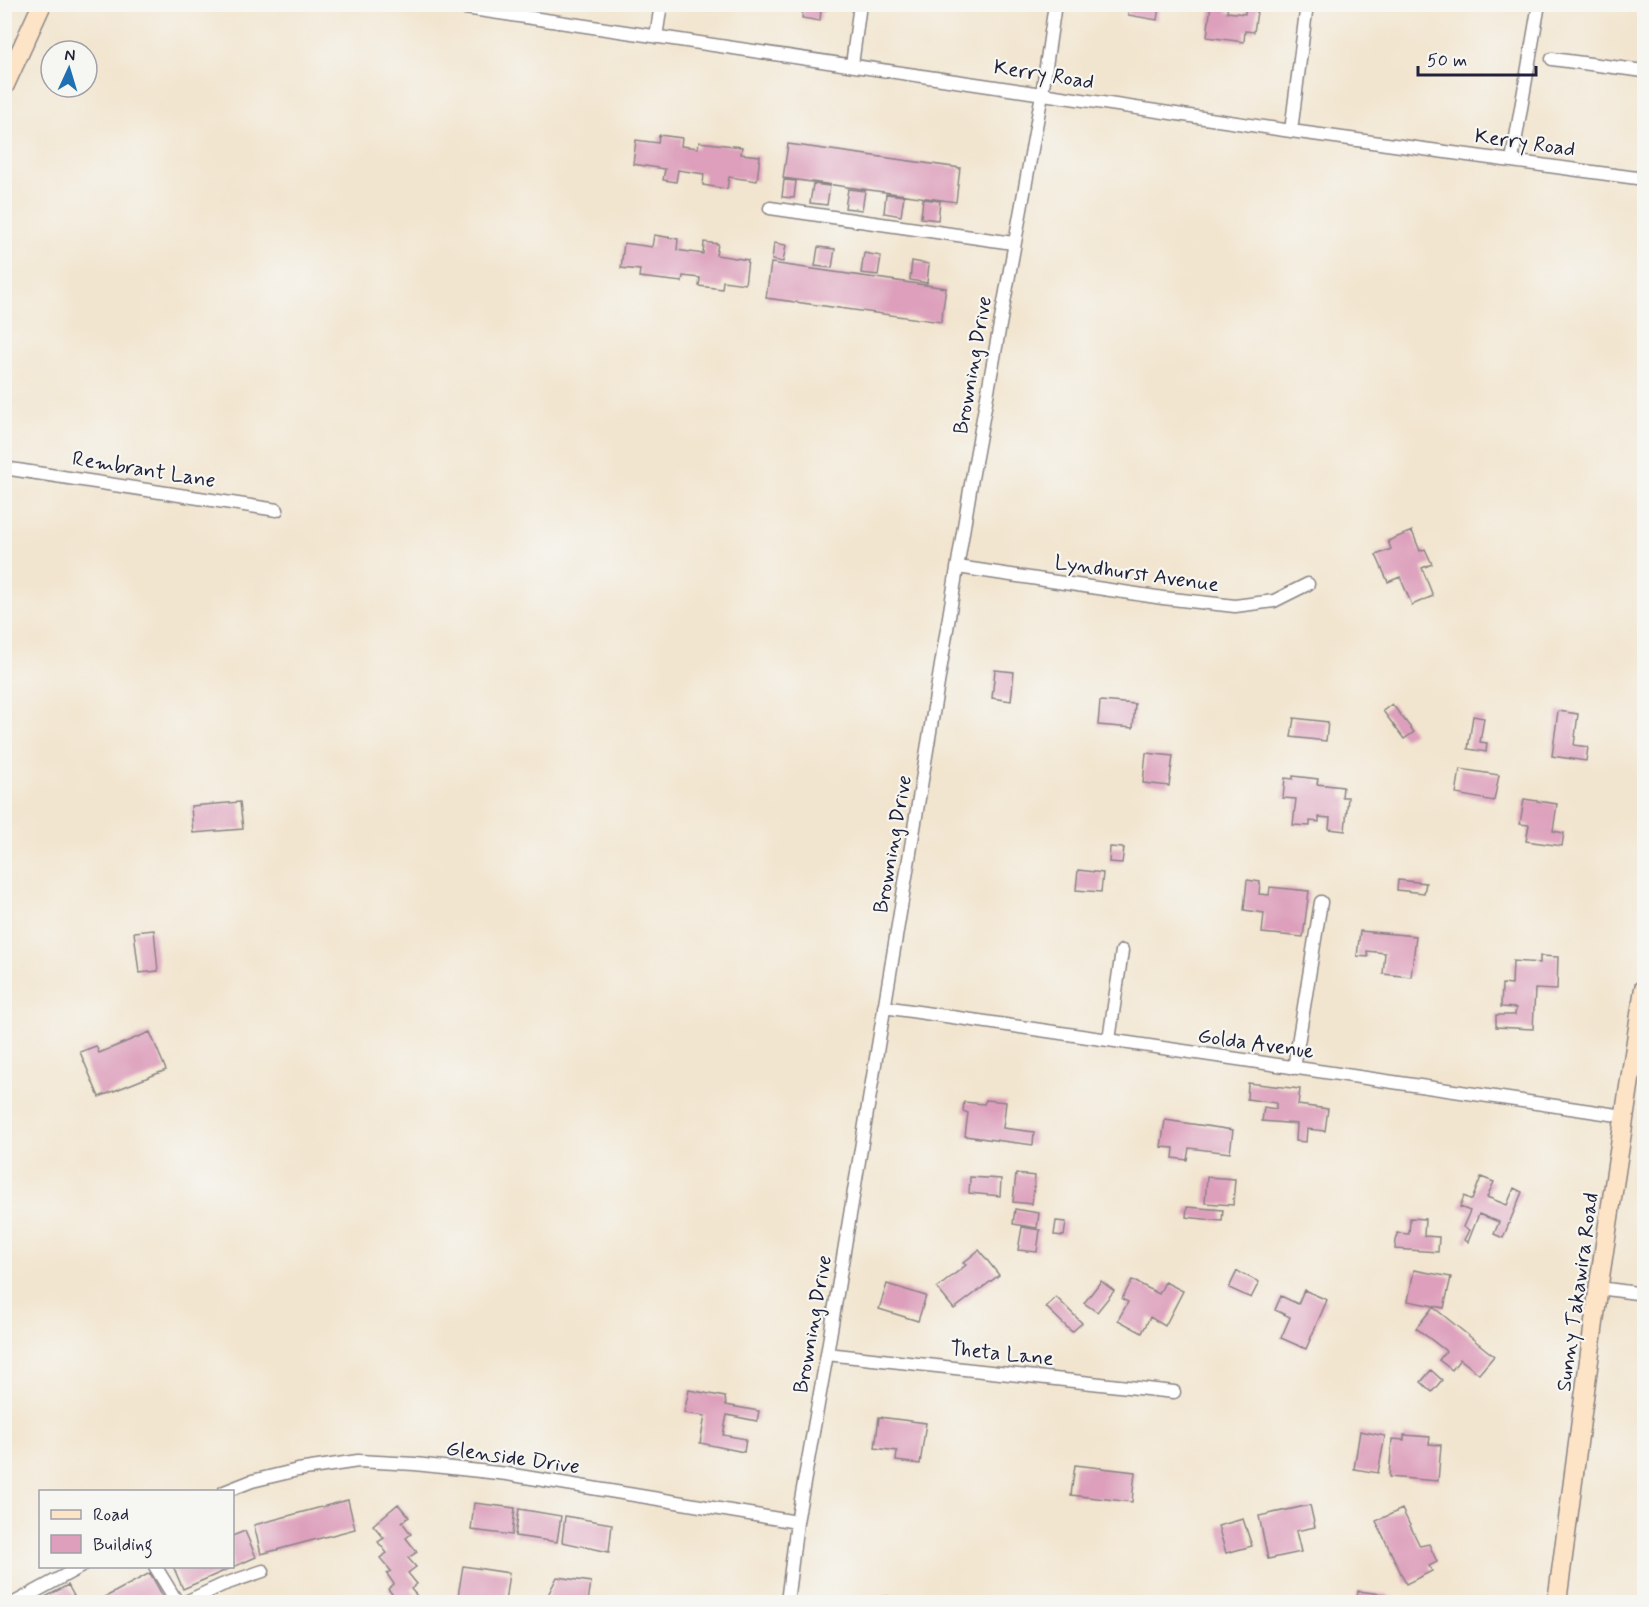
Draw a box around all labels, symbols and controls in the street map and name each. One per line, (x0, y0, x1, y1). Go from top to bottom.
north arrow (39, 39, 99, 99)
scale bar (1418, 39, 1536, 77)
text: N (64, 45, 76, 66)
text: 50 m (1427, 49, 1467, 73)
street label: Kerry Road (992, 53, 1096, 97)
street label: Kerry Road (1473, 122, 1577, 164)
street label: Browning Drive (947, 294, 999, 436)
street label: Rembrant Lane (70, 445, 217, 495)
street label: Lyndhurst Avenue (1053, 549, 1221, 599)
street label: Browning Drive (867, 773, 919, 915)
street label: Golda Avenue (1196, 1022, 1316, 1066)
street label: Sunny Takawira Road (1550, 1191, 1606, 1393)
street label: Browning Drive (787, 1253, 839, 1395)
street label: Theta Lane (949, 1335, 1055, 1373)
street label: Glenside Drive (444, 1435, 581, 1481)
legend (39, 1490, 234, 1568)
text: Road (93, 1503, 129, 1527)
text: Building (93, 1533, 153, 1559)

